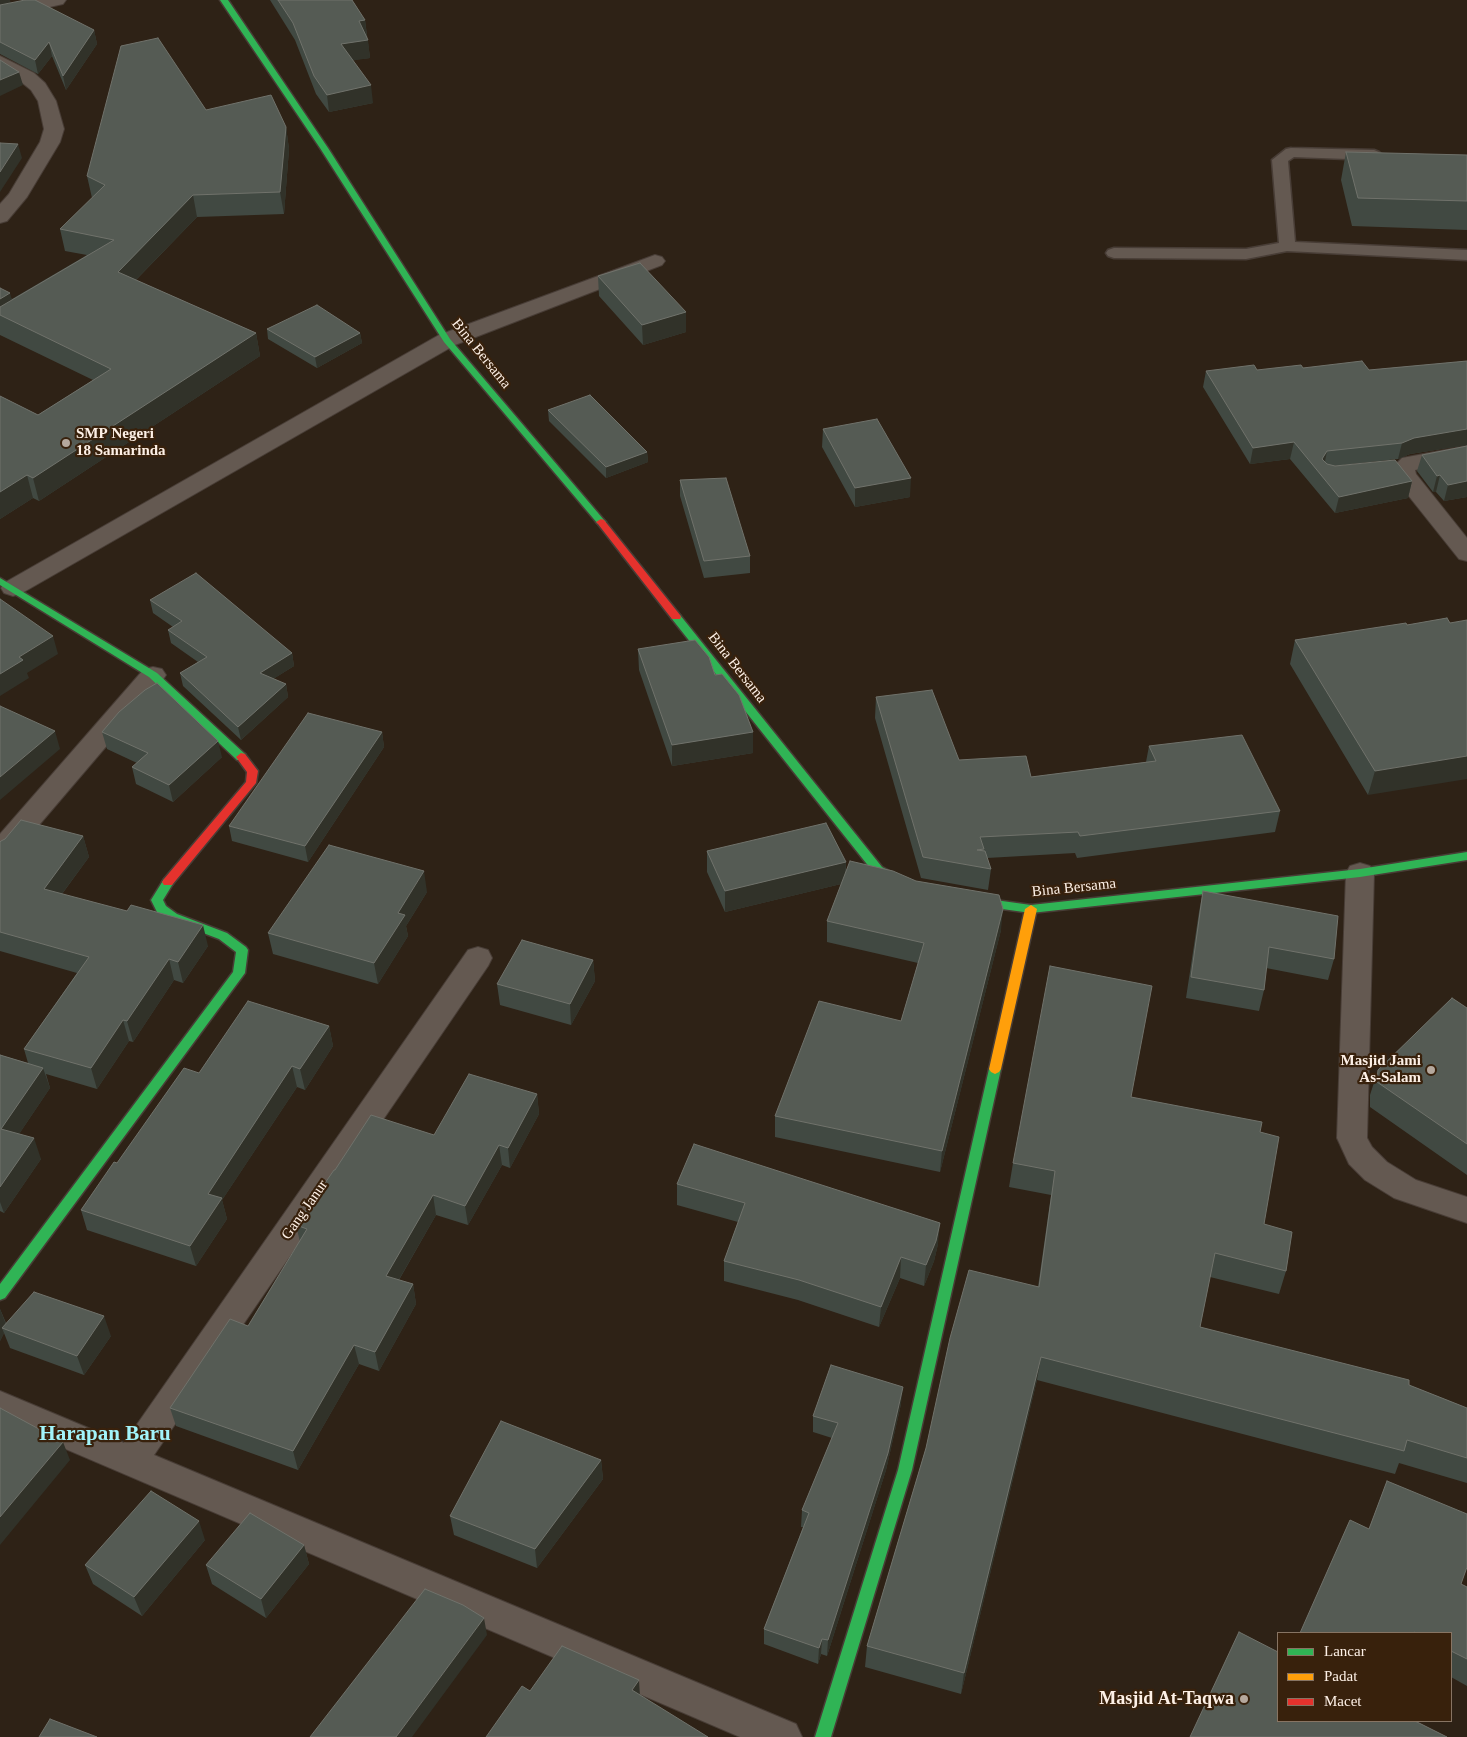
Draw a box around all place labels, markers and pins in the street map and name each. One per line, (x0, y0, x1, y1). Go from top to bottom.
place label: SMP Negeri 18 Samarinda (76, 425, 166, 460)
marker: SMP Negeri 18 Samarinda (60, 437, 72, 449)
place label: Masjid Jami As-Salam (1341, 1052, 1421, 1087)
marker: Masjid Jami As-Salam (1425, 1064, 1437, 1076)
place label: Masjid At-Taqwa (1099, 1688, 1234, 1710)
marker: Masjid At-Taqwa (1238, 1693, 1250, 1705)

